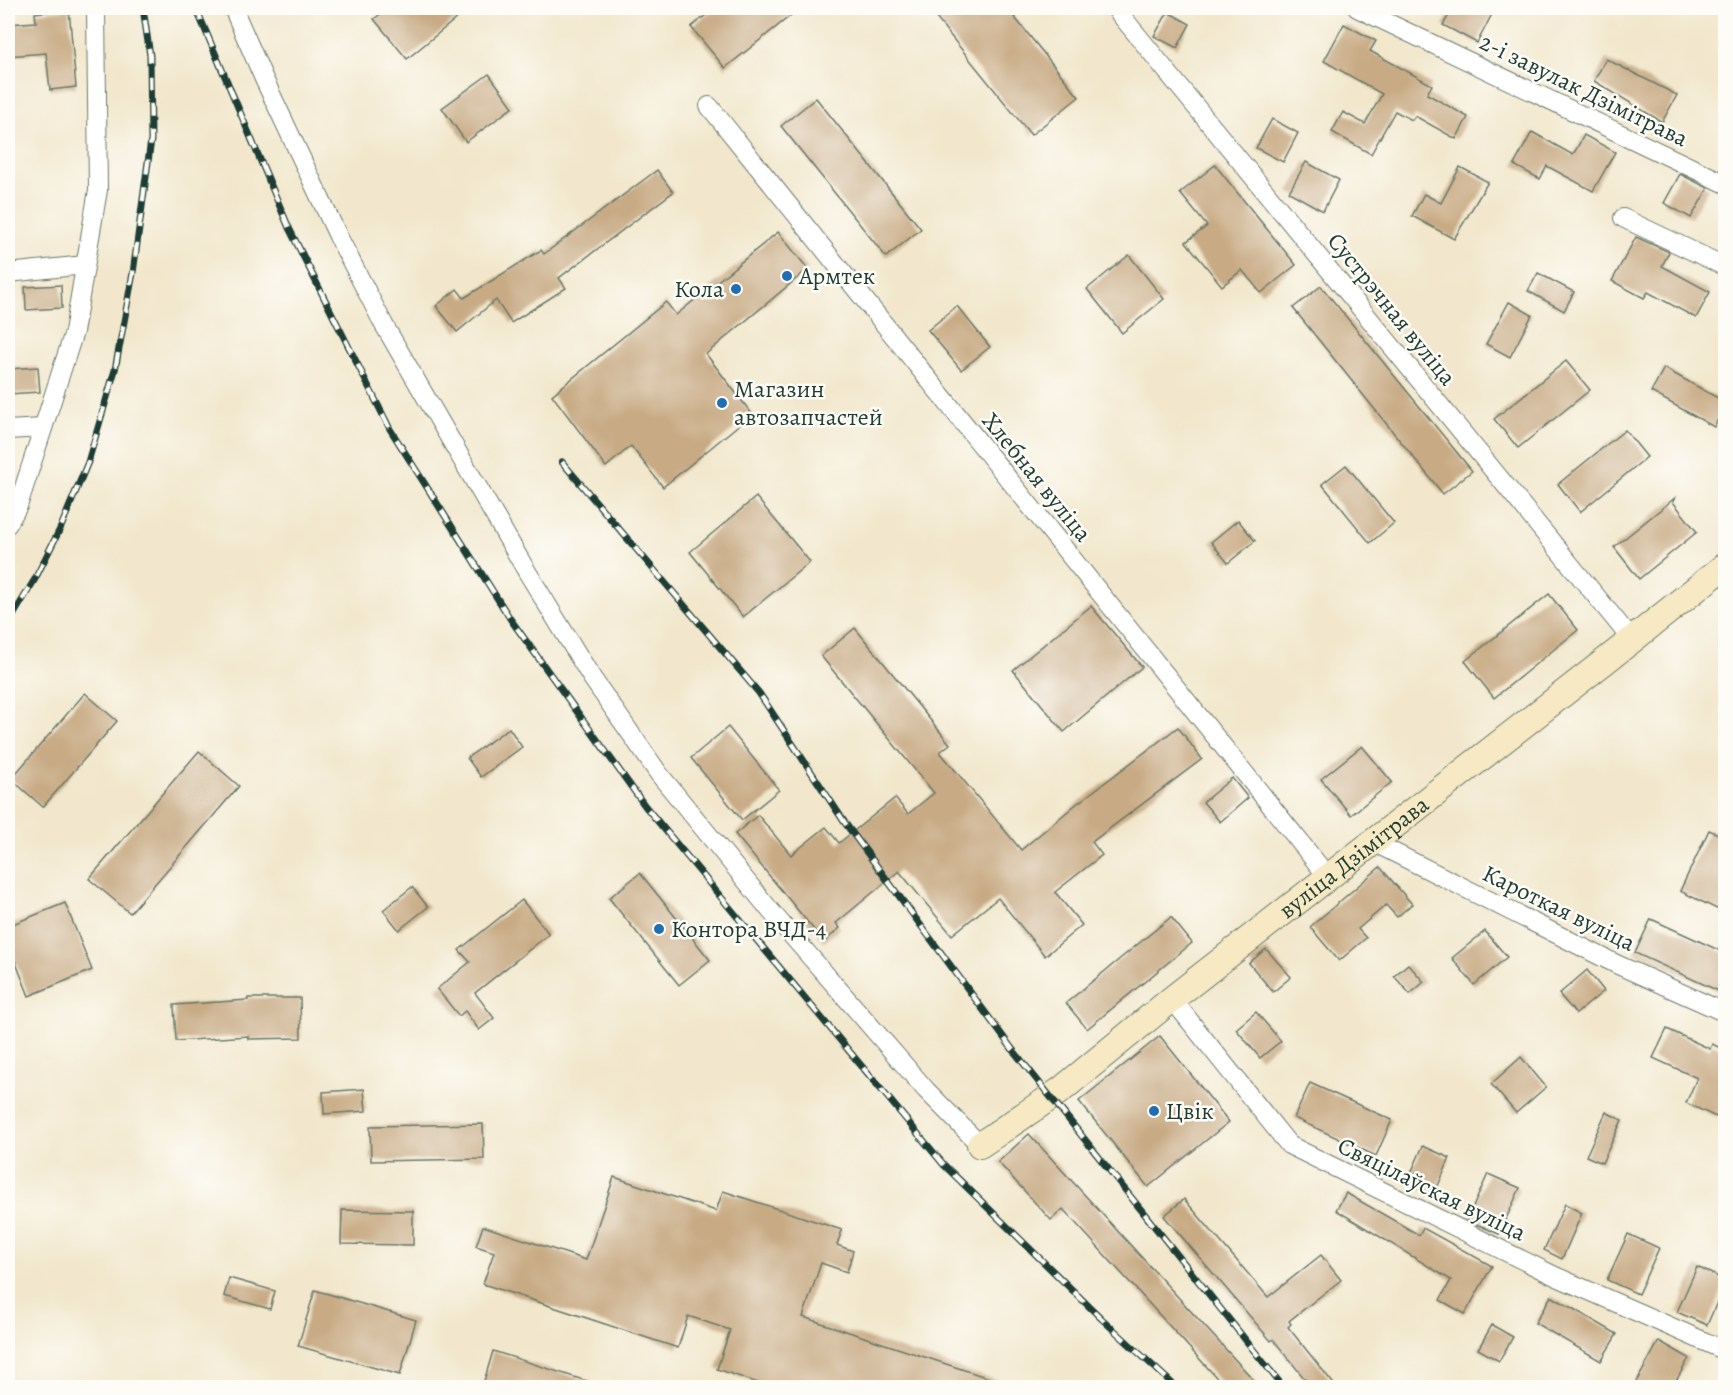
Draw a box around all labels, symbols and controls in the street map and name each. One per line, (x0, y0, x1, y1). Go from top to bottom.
street label: 2-і завулак Дзімітрава (1475, 26, 1693, 154)
street label: Сустрэчная вуліца (1320, 226, 1464, 392)
place label: Армтек (798, 260, 875, 292)
marker: Армтек (780, 269, 794, 283)
place label: Кола (674, 273, 724, 305)
marker: Кола (729, 282, 743, 296)
place label: Магазин автозапчастей (734, 373, 883, 433)
marker: Магазин автозапчастей (715, 396, 729, 410)
street label: Хлебная вуліца (975, 406, 1099, 548)
street label: вуліца Дзімітрава (1272, 788, 1435, 926)
street label: Кароткая вуліца (1477, 857, 1641, 959)
place label: Контора ВЧД-4 (671, 913, 827, 945)
marker: Контора ВЧД-4 (652, 922, 666, 936)
place label: Цвік (1166, 1095, 1214, 1127)
marker: Цвік (1147, 1104, 1161, 1118)
street label: Свяцілаўская вуліца (1332, 1130, 1532, 1248)

